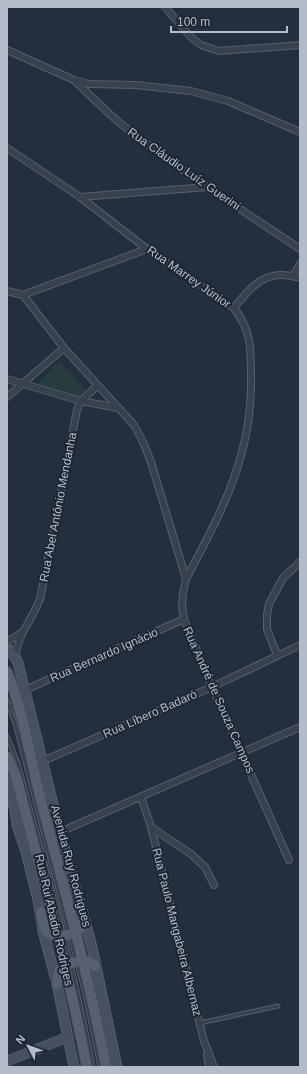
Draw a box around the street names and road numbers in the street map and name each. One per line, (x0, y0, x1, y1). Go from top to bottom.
street label: Rua Cláudio Luíz Guerini (125, 125, 243, 213)
street label: Rua Marrey Júnior (145, 243, 233, 311)
street label: Rua Abel Antônio Mendanha (37, 431, 79, 583)
street label: Rua Bernardo Ignácio (48, 625, 160, 685)
street label: Rua André de Souza Campos (180, 625, 258, 775)
street label: Rua Líbero Badaró (101, 687, 199, 741)
street label: Avenida Ruy Rodrigues (48, 803, 94, 929)
street label: Rua Paulo Mangabeira Albernaz (149, 846, 205, 1018)
street label: Rua Rui Abadio Rodriges (32, 853, 76, 987)

